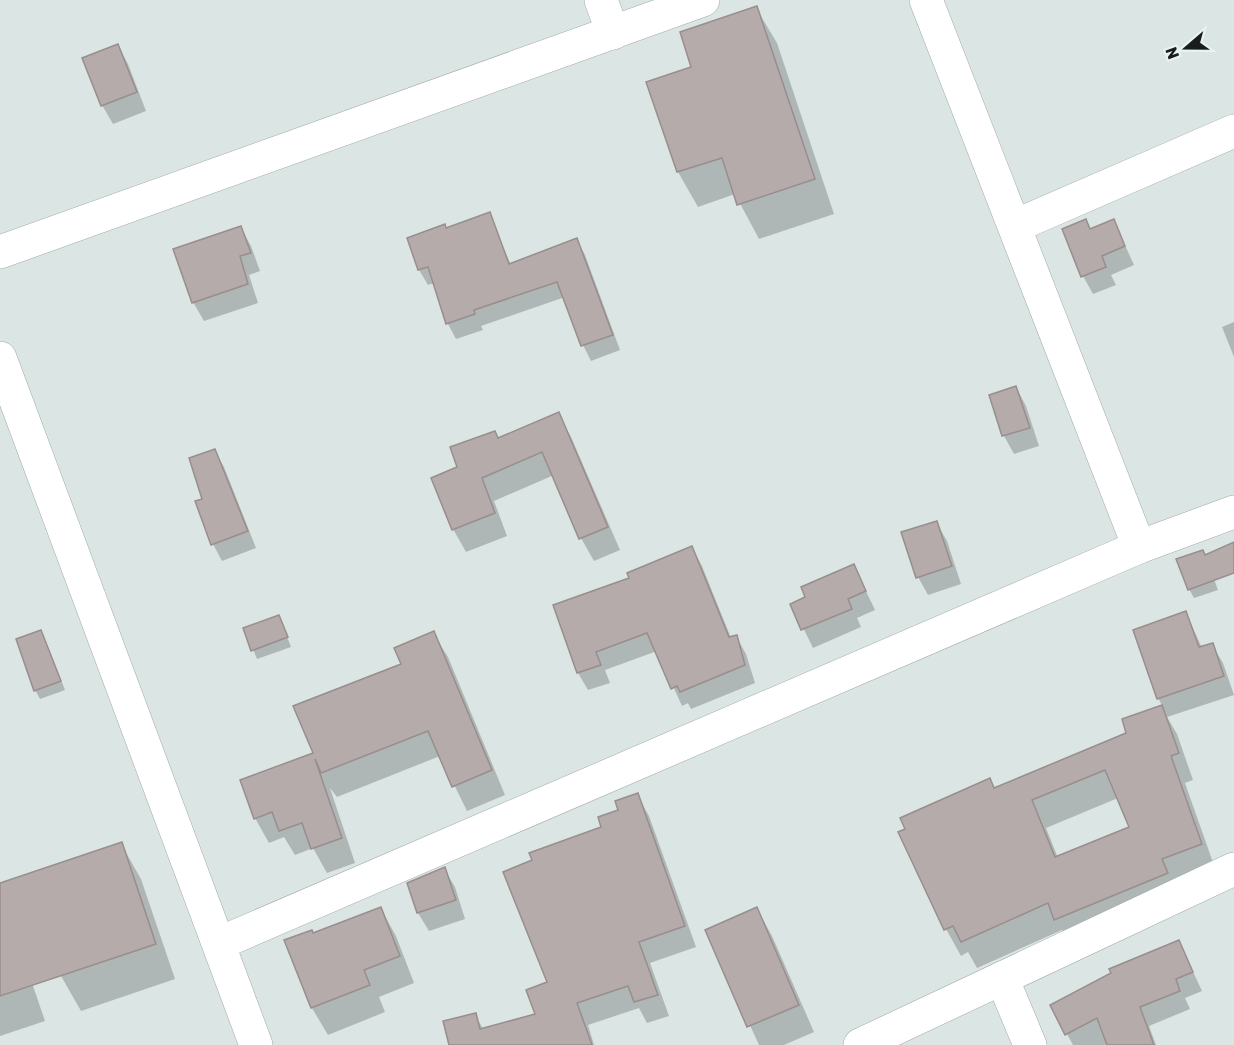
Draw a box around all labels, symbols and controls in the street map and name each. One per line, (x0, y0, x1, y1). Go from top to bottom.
north arrow (1156, 18, 1216, 78)
text: N (1161, 44, 1183, 62)

